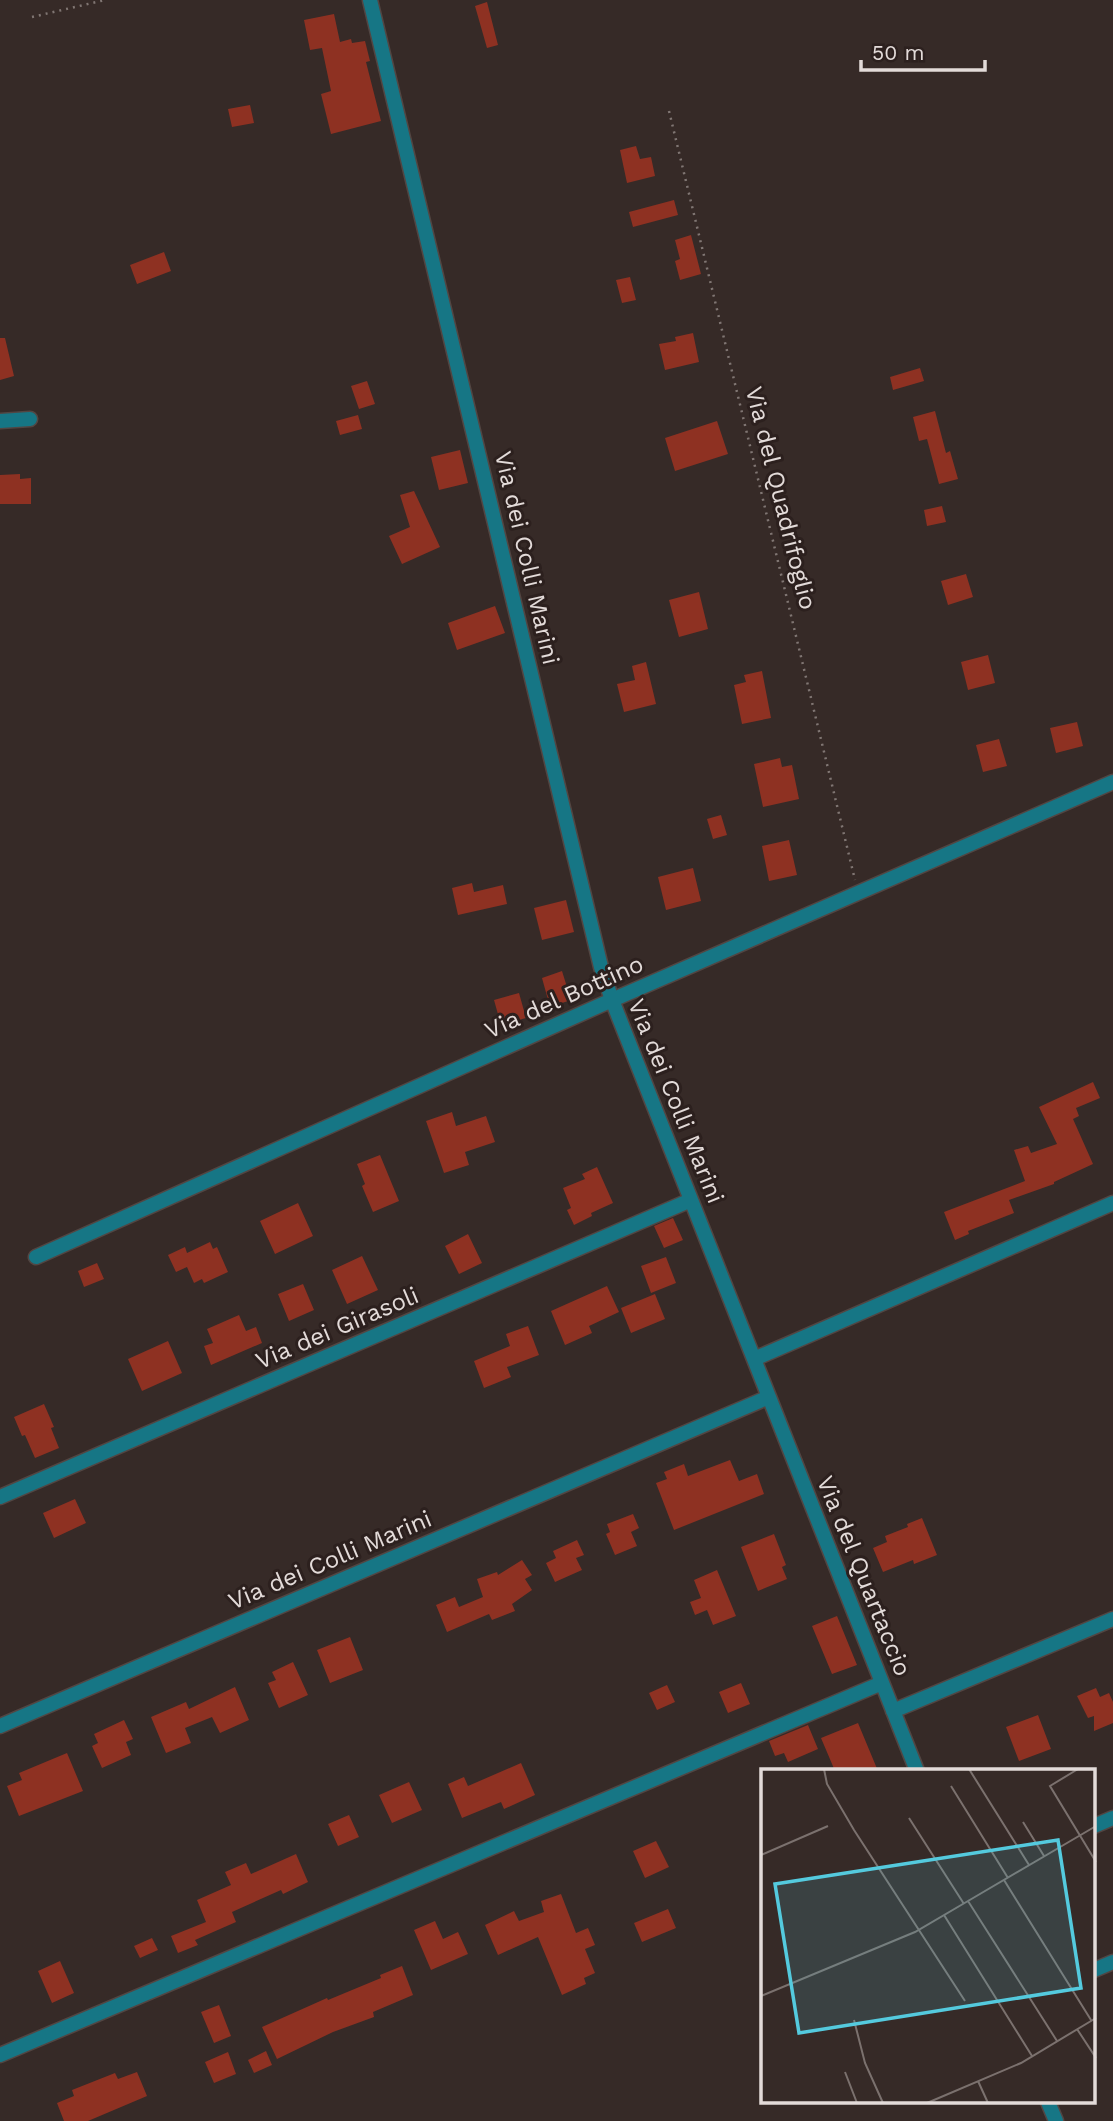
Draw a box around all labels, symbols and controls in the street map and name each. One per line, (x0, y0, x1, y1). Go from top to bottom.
scale bar (861, 28, 985, 72)
text: 50 m (872, 40, 924, 65)
street label: Via del Quadrifoglio (740, 384, 822, 612)
street label: Via dei Colli Marini (489, 449, 565, 667)
street label: Via del Bottino (480, 949, 648, 1045)
street label: Via dei Colli Marini (622, 995, 730, 1207)
street label: Via dei Girasoli (251, 1281, 423, 1375)
street label: Via del Quartaccio (811, 1472, 917, 1680)
street label: Via dei Colli Marini (224, 1505, 436, 1615)
inset map (761, 1769, 1096, 2104)

